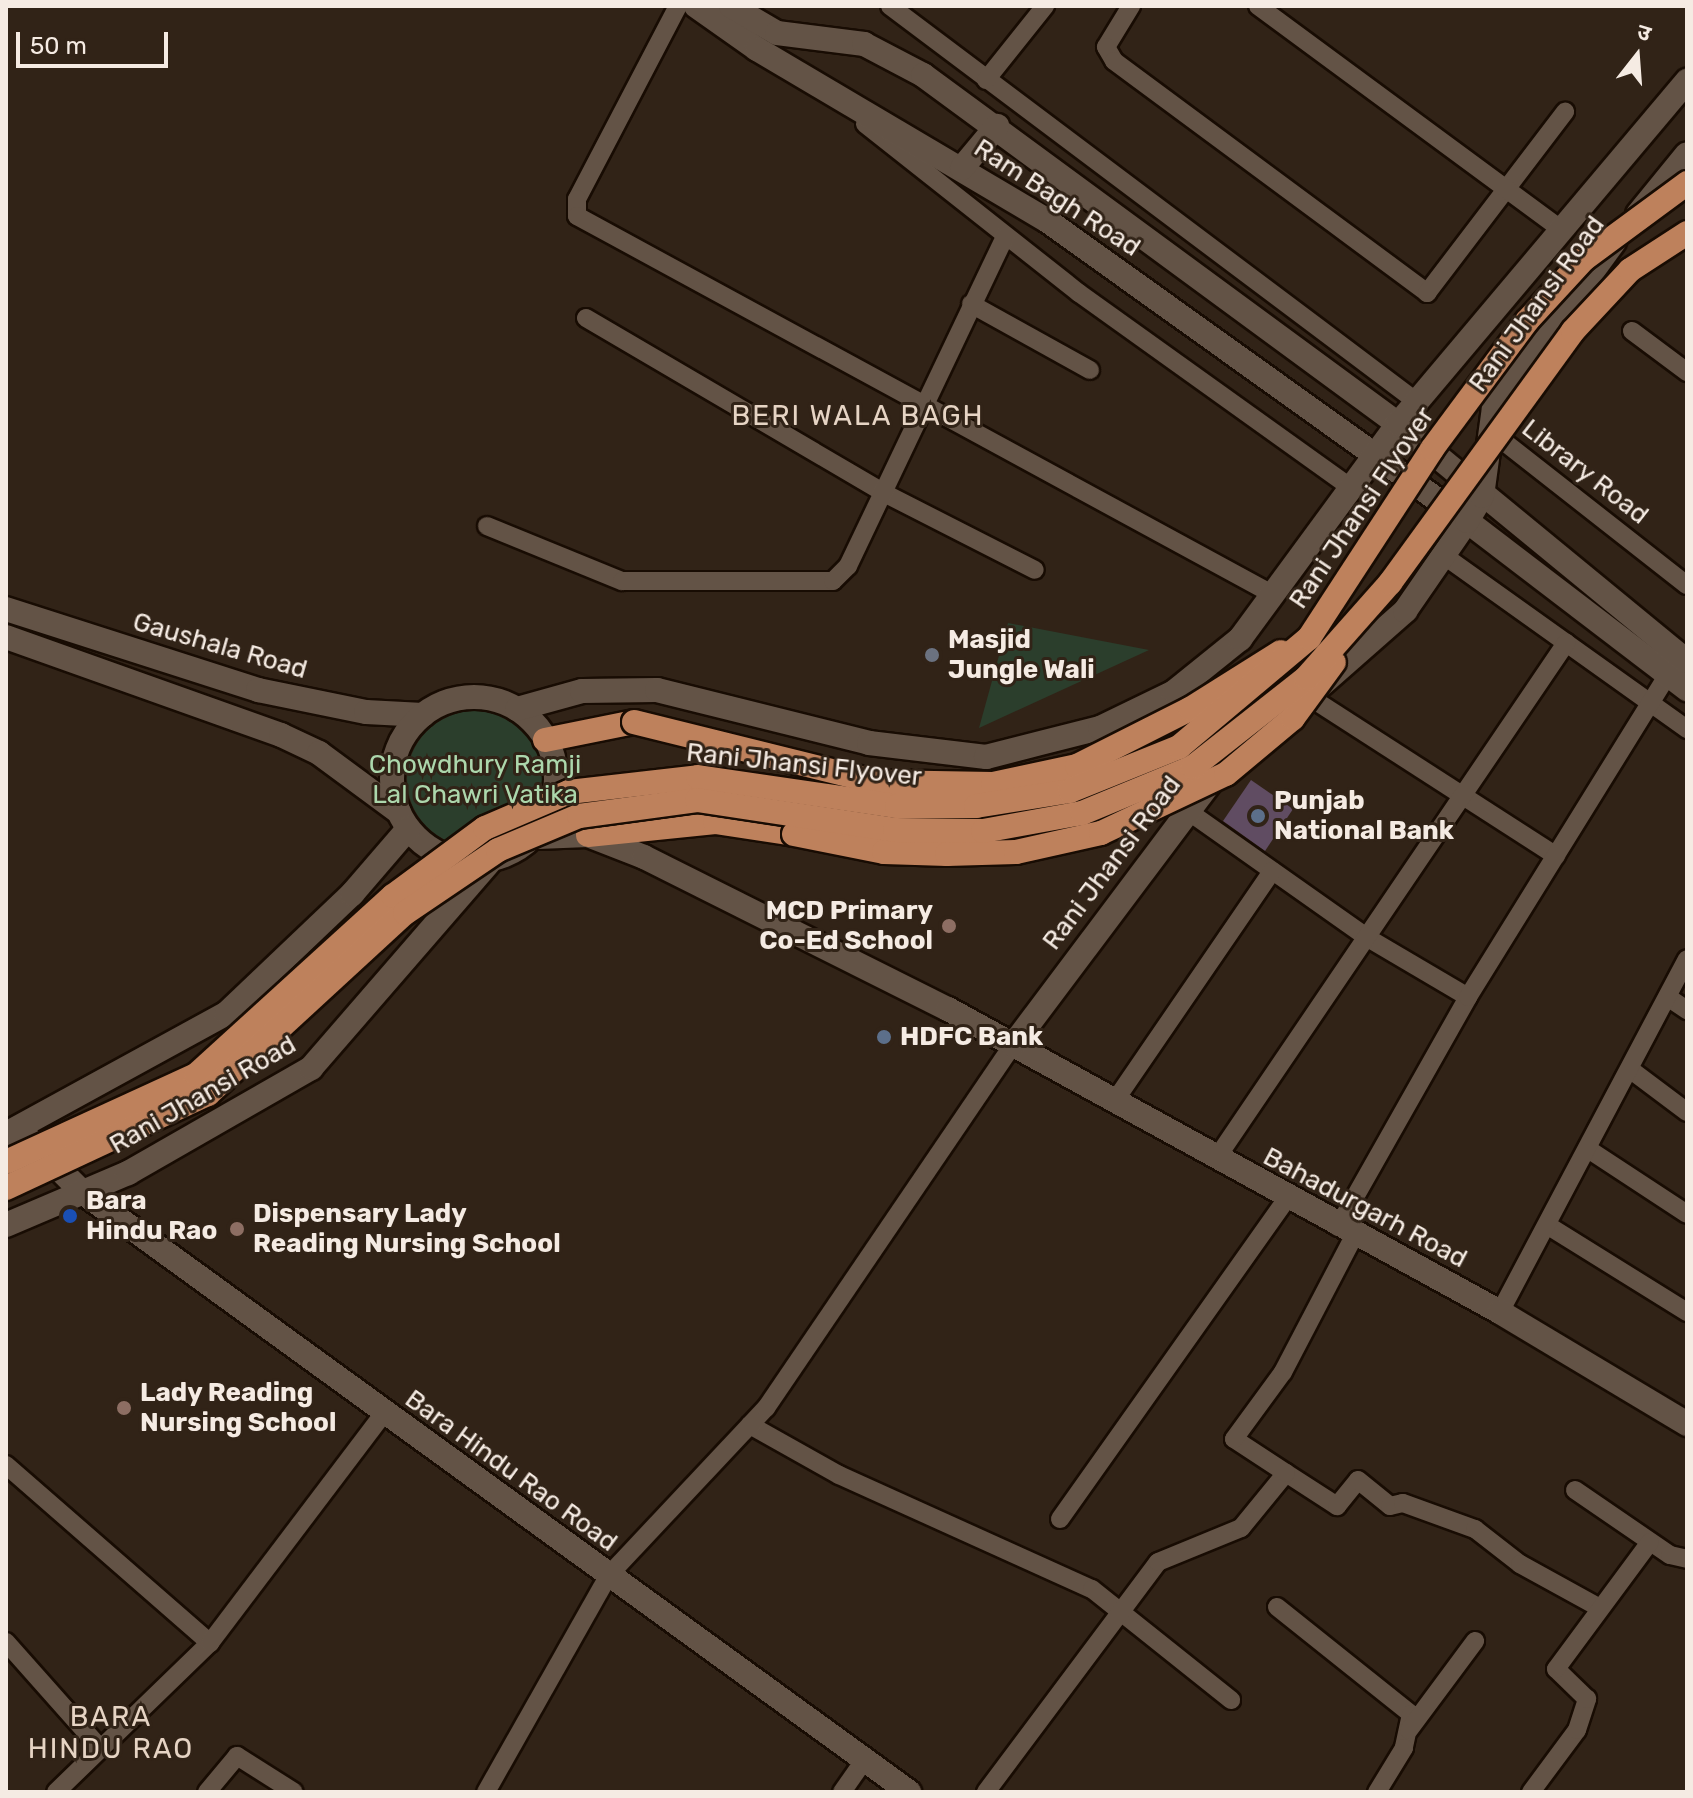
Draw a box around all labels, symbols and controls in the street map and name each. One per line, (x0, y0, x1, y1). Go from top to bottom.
scale bar (20, 16, 172, 66)
north arrow (1597, 16, 1677, 96)
text: उ (1634, 18, 1654, 47)
text: 50 m (30, 32, 87, 60)
street label: Ram Bagh Road (968, 133, 1146, 263)
street label: Rani Jhansi Road (1463, 210, 1611, 398)
district label: BERI WALA BAGH (731, 399, 985, 433)
street label: Rani Jhansi Flyover (1283, 401, 1441, 615)
street label: Library Road (1515, 413, 1655, 531)
street label: Gaushala Road (129, 606, 311, 686)
place label: Masjid Jungle Wali (948, 624, 1095, 686)
marker: Masjid Jungle Wali (923, 646, 941, 664)
street label: Rani Jhansi Flyover (685, 737, 923, 793)
park label: Chowdhury Ramji Lal Chawri Vatika (368, 749, 582, 810)
street label: Rani Jhansi Road (1036, 770, 1188, 956)
place label: Punjab National Bank (1274, 785, 1454, 846)
marker: Punjab National Bank (1249, 807, 1267, 825)
place label: MCD Primary Co-Ed School (759, 895, 933, 956)
marker: MCD Primary Co-Ed School (940, 917, 958, 935)
place label: HDFC Bank (900, 1021, 1043, 1053)
marker: HDFC Bank (875, 1028, 893, 1046)
street label: Rani Jhansi Road (104, 1029, 302, 1161)
street label: Bahadurgarh Road (1258, 1141, 1472, 1275)
place label: Bara Hindu Rao (86, 1185, 217, 1246)
place label: Dispensary Lady Reading Nursing School (253, 1198, 561, 1260)
marker: Bara Hindu Rao (61, 1207, 79, 1225)
marker: Dispensary Lady Reading Nursing School (228, 1220, 246, 1238)
place label: Lady Reading Nursing School (140, 1377, 336, 1438)
street label: Bara Hindu Rao Road (399, 1384, 623, 1558)
marker: Lady Reading Nursing School (115, 1399, 133, 1417)
district label: BARA HINDU RAO (28, 1700, 194, 1766)

